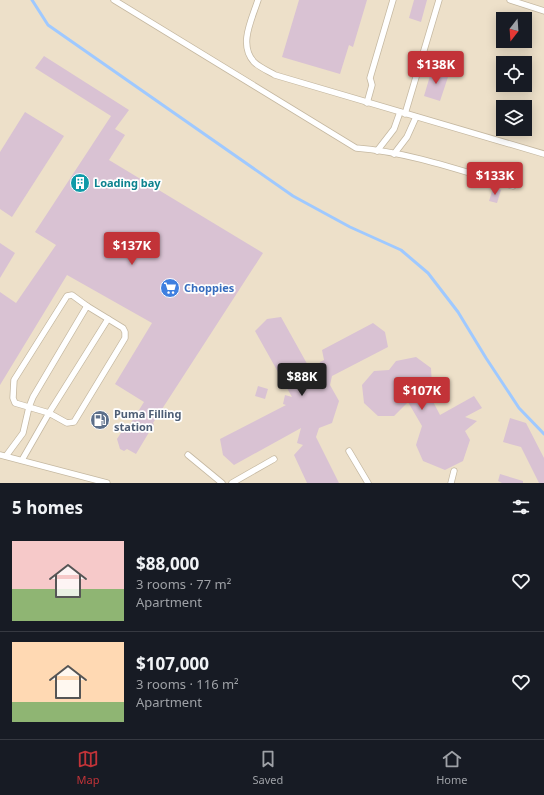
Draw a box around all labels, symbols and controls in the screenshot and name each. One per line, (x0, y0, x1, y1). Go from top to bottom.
north arrow (496, 12, 532, 48)
map controls (496, 12, 532, 136)
pin: $138K (408, 51, 464, 85)
text: $138K (417, 55, 455, 73)
button: locate (496, 56, 532, 92)
button: layers (496, 100, 532, 136)
pin: $133K (467, 162, 523, 196)
text: $133K (476, 166, 514, 184)
building icon: Loading bay (69, 172, 91, 194)
place label: Loading bay (94, 175, 161, 190)
pin: $137K (104, 232, 160, 266)
text: $137K (113, 236, 151, 254)
supermarket icon: Choppies (159, 277, 181, 299)
place label: Choppies (184, 280, 235, 295)
pin: $88K (278, 363, 326, 397)
text: $88K (287, 367, 317, 385)
pin: $107K (394, 377, 450, 411)
text: $107K (403, 381, 441, 399)
place label: Puma Filling station (114, 406, 181, 434)
fuel station icon: Puma Filling station (89, 409, 111, 431)
text: 5 homes (12, 496, 83, 519)
icon: filters (510, 496, 532, 518)
text: $88,000 (136, 552, 199, 575)
icon: home (44, 557, 92, 605)
icon: heart (510, 570, 532, 592)
text: 3 rooms · 77 m² (136, 575, 231, 593)
text: Apartment (136, 593, 202, 611)
text: $107,000 (136, 652, 209, 675)
icon: home (44, 658, 92, 706)
icon: heart (510, 671, 532, 693)
text: 3 rooms · 116 m² (136, 675, 239, 693)
text: Apartment (136, 693, 202, 711)
tab: Map (77, 748, 99, 787)
tab: Saved (252, 748, 283, 787)
tab: Home (436, 748, 468, 787)

